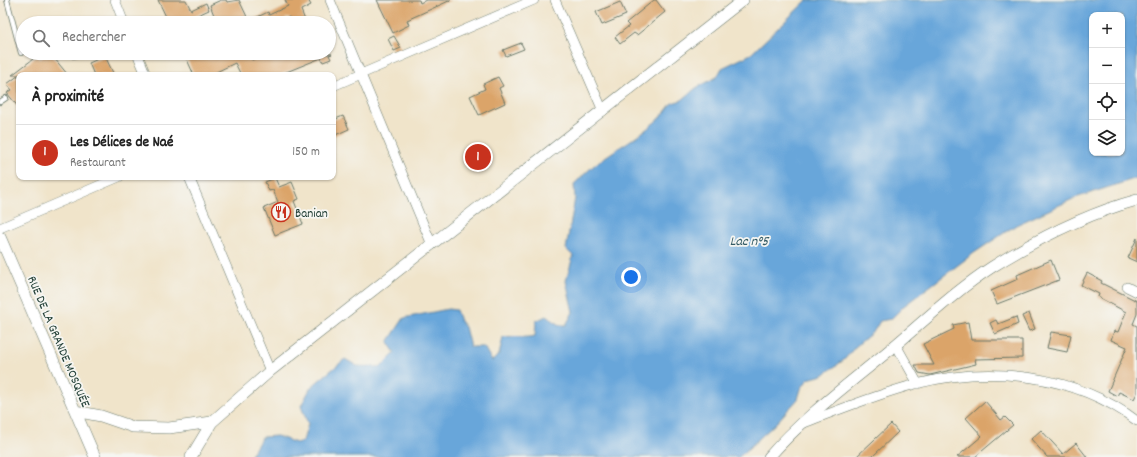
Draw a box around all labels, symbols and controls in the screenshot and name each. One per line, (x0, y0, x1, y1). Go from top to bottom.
map controls (1089, 12, 1125, 156)
button: + (1089, 12, 1125, 48)
search box (16, 16, 336, 60)
icon: search (30, 27, 52, 49)
text: Rechercher (62, 27, 126, 49)
button: − (1089, 48, 1125, 84)
button: locate (1089, 84, 1125, 120)
text: À proximité (32, 86, 104, 110)
button: layers (1089, 120, 1125, 156)
text: Les Délices de Naé (70, 132, 173, 154)
pin: 1 (465, 142, 491, 172)
text: 1 (44, 143, 46, 162)
text: 150 m (292, 143, 320, 162)
text: Restaurant (70, 154, 126, 173)
restaurant icon: Banian (270, 201, 292, 223)
place label: Banian (295, 205, 328, 224)
water label: Lac n°5 (730, 232, 770, 252)
your location (621, 267, 641, 287)
street label: RUE DE LA GRANDE MOSQUÉE (21, 273, 94, 411)

